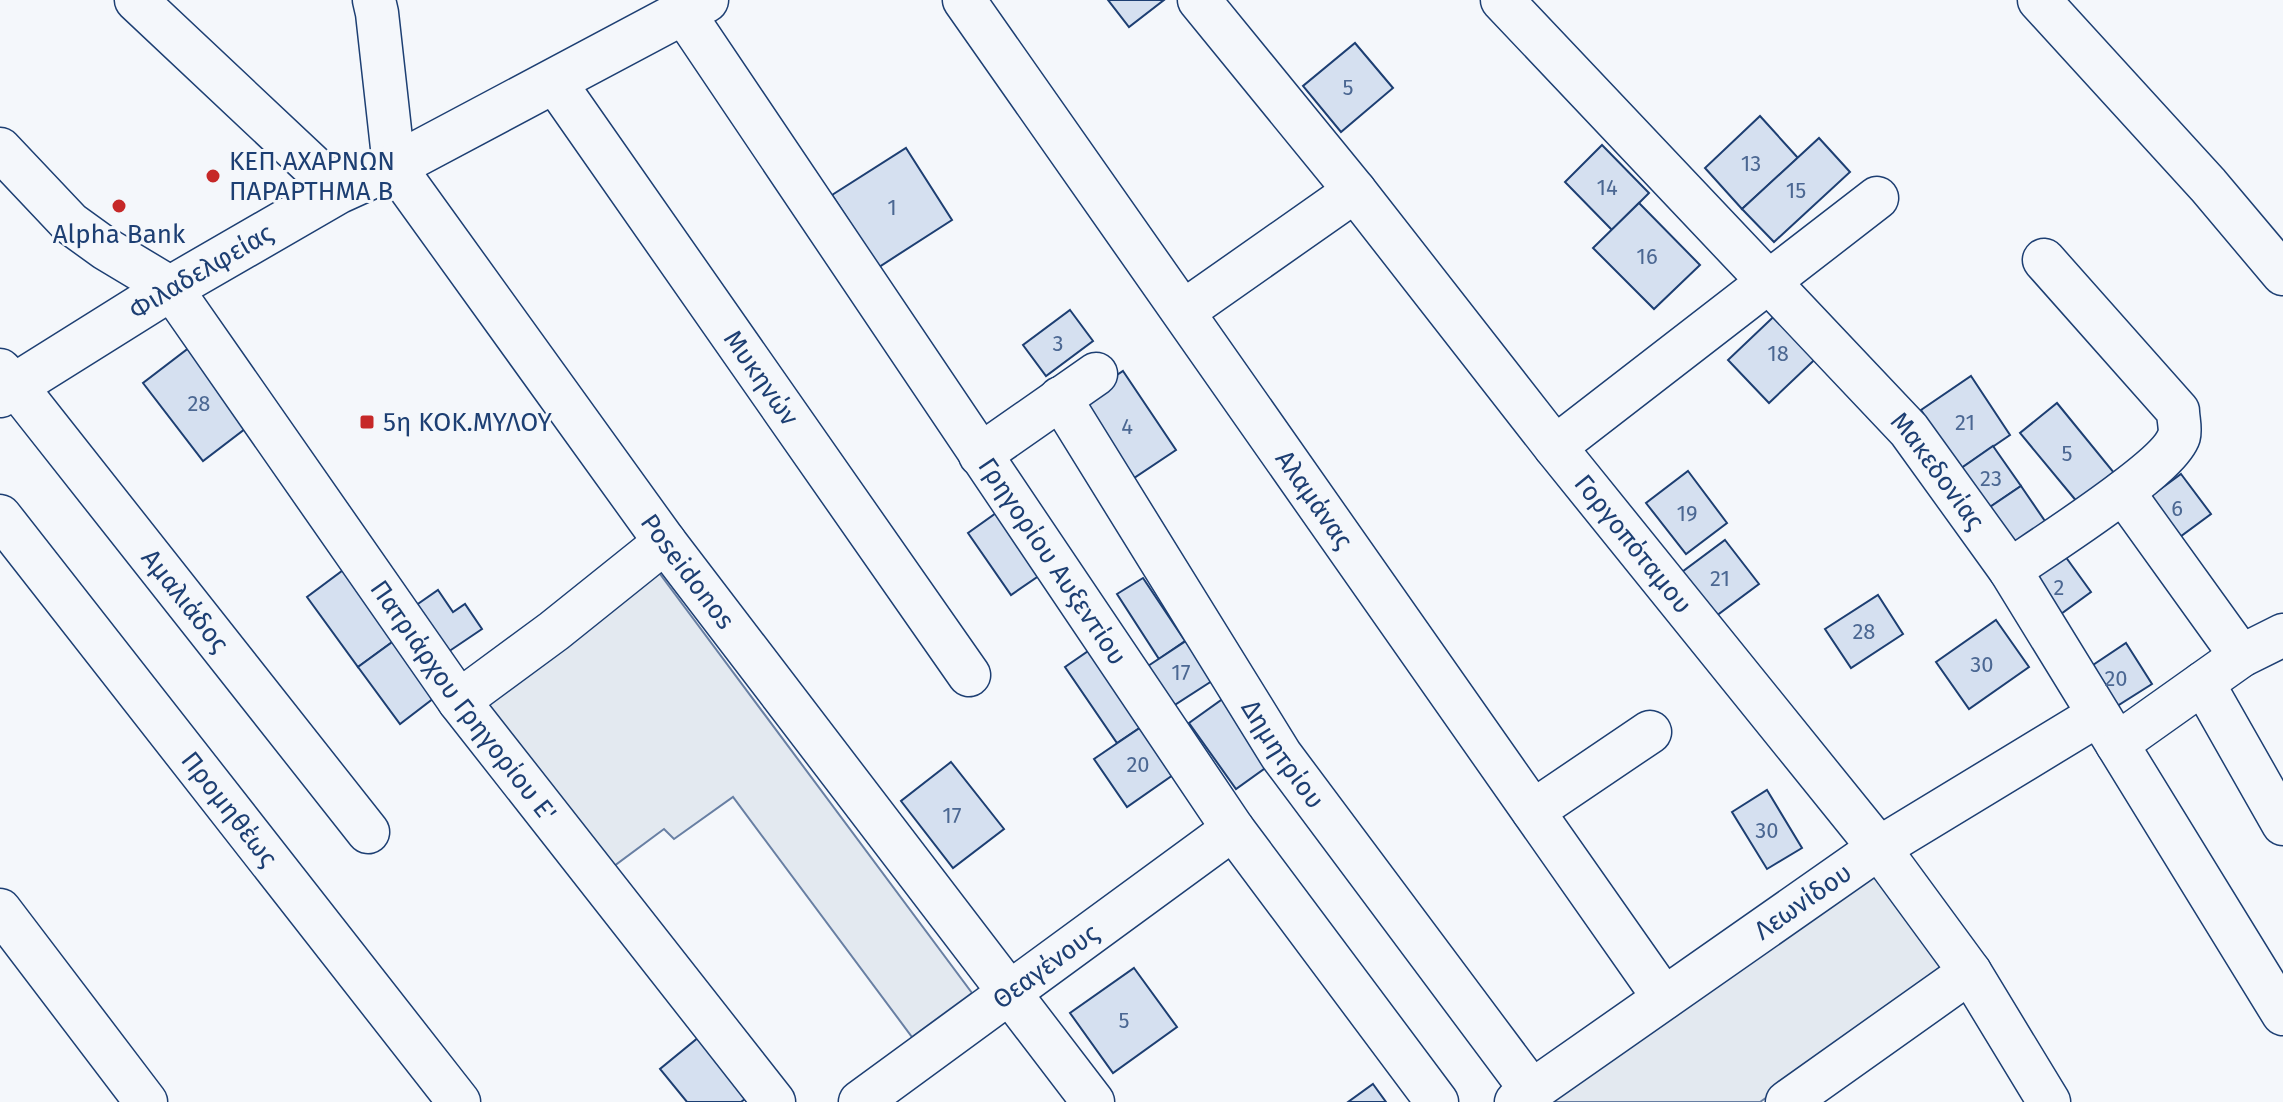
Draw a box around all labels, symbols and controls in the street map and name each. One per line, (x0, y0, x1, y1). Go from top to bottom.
house number: 5 (1342, 74, 1354, 101)
place label: ΚΕΠ ΑΧΑΡΝΩΝ ΠΑΡΑΡΤΗΜΑ Β (229, 146, 395, 207)
house number: 13 (1741, 150, 1761, 177)
marker: ΚΕΠ ΑΧΑΡΝΩΝ ΠΑΡΑΡΤΗΜΑ Β (204, 167, 222, 185)
house number: 14 (1596, 174, 1618, 201)
house number: 15 (1786, 177, 1806, 204)
house number: 1 (887, 194, 897, 221)
marker: Alpha Bank (110, 197, 128, 215)
street label: Φιλαδελφείας (123, 217, 278, 326)
place label: Alpha Bank (53, 219, 186, 250)
house number: 16 (1636, 243, 1658, 270)
street label: Μυκηνών (717, 324, 806, 432)
house number: 3 (1053, 330, 1063, 357)
house number: 18 (1767, 340, 1789, 367)
house number: 28 (187, 390, 211, 417)
street label: Μακεδονίας (1885, 405, 1991, 536)
place label: 5η ΚΟΚ.ΜΥΛΟΥ (383, 407, 552, 438)
house number: 21 (1955, 409, 1975, 436)
marker: 5η ΚΟΚ.ΜΥΛΟΥ (358, 413, 376, 431)
house number: 4 (1121, 413, 1133, 440)
house number: 5 (2061, 440, 2073, 467)
street label: Αλαμάνας (1269, 444, 1359, 555)
street label: Γρηγορίου Αυξεντίου (972, 452, 1133, 671)
house number: 23 (1980, 465, 2002, 492)
street label: Γοργοπόταμου (1568, 468, 1699, 620)
house number: 6 (2171, 495, 2183, 522)
house number: 19 (1676, 500, 1698, 527)
street label: Poseidonos (634, 508, 741, 635)
street label: Αμαλιάδος (135, 543, 236, 658)
house number: 21 (1710, 565, 1730, 592)
street label: Πατριάρχου Γρηγορίου E' (364, 574, 563, 828)
house number: 2 (2054, 574, 2064, 601)
house number: 28 (1852, 618, 1876, 645)
house number: 30 (1970, 651, 1994, 678)
house number: 17 (1171, 659, 1191, 686)
house number: 20 (2104, 665, 2128, 692)
street label: Δημητρίου (1235, 694, 1331, 814)
street label: Προμηθέως (175, 745, 284, 873)
house number: 20 (1126, 751, 1150, 778)
house number: 17 (942, 802, 962, 829)
house number: 30 (1755, 817, 1779, 844)
street label: Λεωνίδου (1748, 857, 1857, 946)
street label: Θεαγένους (986, 917, 1105, 1015)
house number: 5 (1118, 1007, 1130, 1034)

